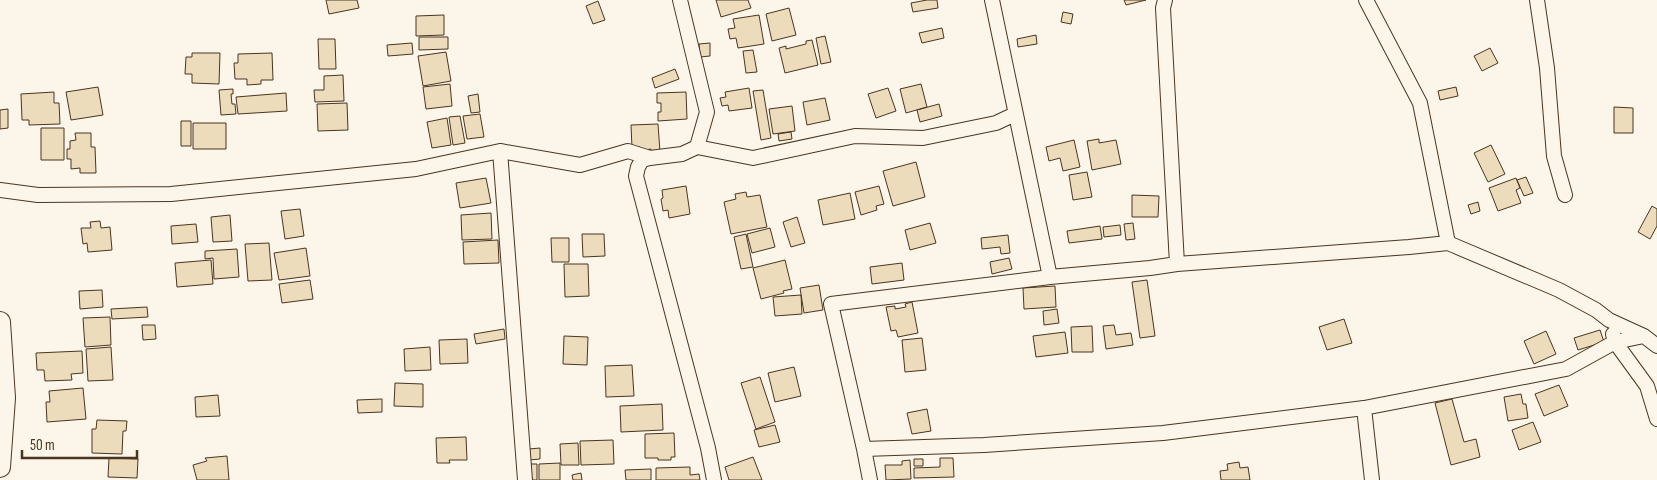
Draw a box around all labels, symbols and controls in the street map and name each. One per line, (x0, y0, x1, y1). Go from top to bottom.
scale bar (22, 428, 138, 460)
text: 50 m (30, 436, 55, 455)

